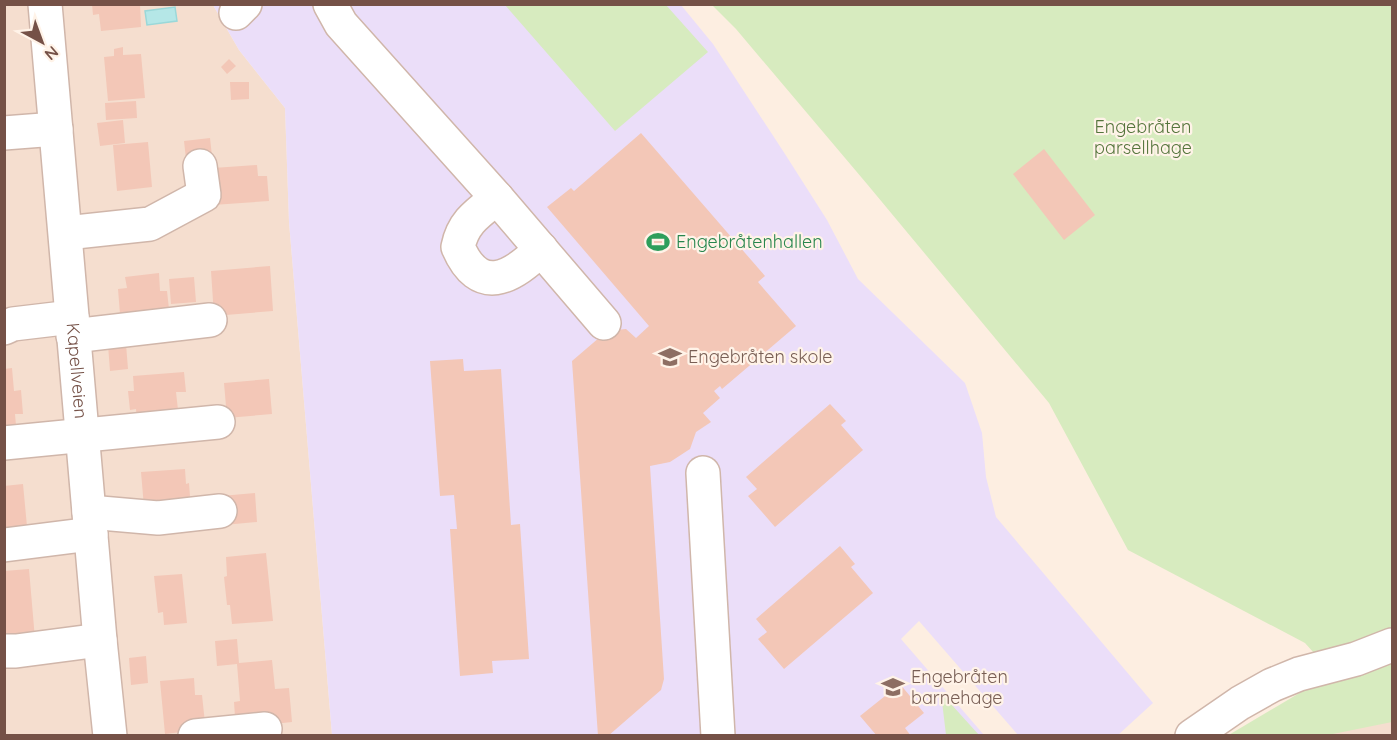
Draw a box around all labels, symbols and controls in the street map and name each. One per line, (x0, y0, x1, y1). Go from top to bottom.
north arrow (12, 12, 72, 72)
text: N (41, 42, 63, 65)
park label: Engebråten parsellhage (1094, 115, 1192, 159)
sports icon: Engebråtenhallen (645, 229, 671, 255)
place label: Engebråtenhallen (676, 230, 823, 253)
street label: Kapellveien (62, 322, 93, 419)
school or university icon: Engebråten skole (657, 344, 683, 370)
place label: Engebråten skole (688, 345, 832, 368)
place label: Engebråten barnehage (911, 665, 1008, 709)
school or university icon: Engebråten barnehage (880, 674, 906, 700)

